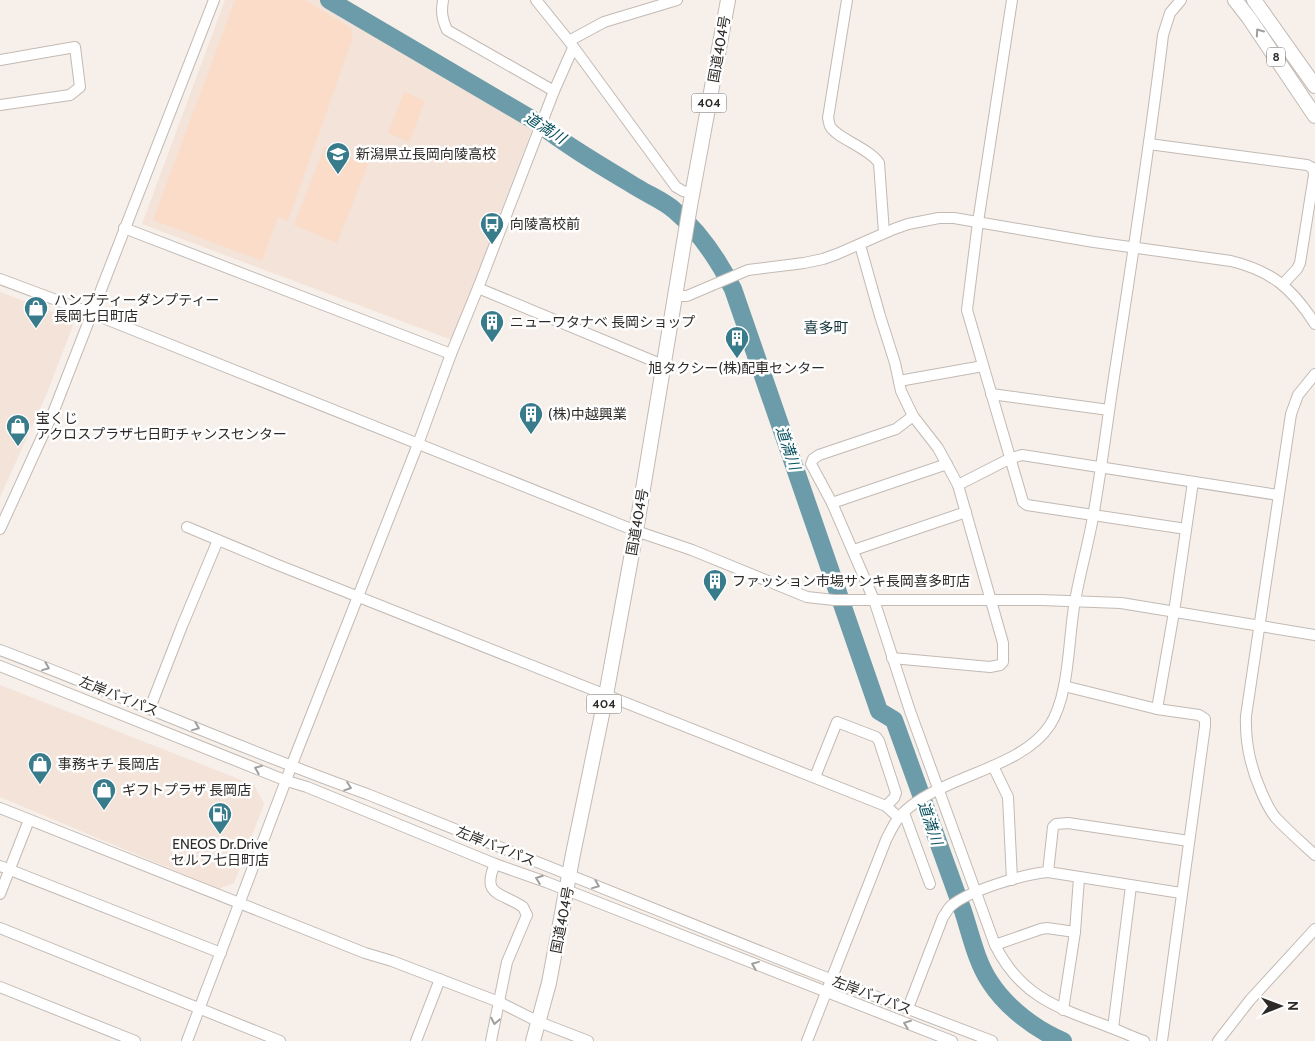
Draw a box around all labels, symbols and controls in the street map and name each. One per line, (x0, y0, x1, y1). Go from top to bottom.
street label: 国道404号 (704, 14, 734, 84)
one-way arrow (1256, 28, 1265, 38)
road number: 8 (1267, 48, 1285, 66)
road number: 404 (692, 94, 726, 112)
water label: 道満川 (521, 108, 571, 149)
school or university icon: 新潟県立長岡向陵高校 (325, 141, 351, 175)
place label: 新潟県立長岡向陵高校 (356, 145, 496, 163)
bus stop icon: 向陵高校前 (479, 211, 505, 245)
place label: 向陵高校前 (510, 215, 580, 233)
place label: ハンプティーダンプティー 長岡七日町店 (54, 291, 219, 325)
shop icon: ハンプティーダンプティー 長岡七日町店 (23, 295, 49, 329)
building icon: ニューワタナベ 長岡ショップ (479, 309, 505, 343)
place label: ニューワタナベ 長岡ショップ (510, 313, 695, 331)
district label: 喜多町 (803, 319, 849, 337)
building icon: 旭タクシー(株)配車センター (724, 325, 750, 359)
place label: 旭タクシー(株)配車センター (649, 359, 825, 377)
building icon: (株)中越興業 (518, 401, 544, 435)
place label: (株)中越興業 (548, 405, 627, 423)
place label: 宝くじ アクロスプラザ七日町チャンスセンター (36, 409, 287, 443)
shop icon: 宝くじ アクロスプラザ七日町チャンスセンター (5, 413, 31, 447)
water label: 道満川 (772, 424, 804, 474)
street label: 国道404号 (622, 487, 652, 557)
building icon: ファッション市場サンキ長岡喜多町店 (702, 568, 728, 602)
place label: ファッション市場サンキ長岡喜多町店 (732, 572, 970, 590)
one-way arrow (41, 661, 49, 671)
street label: 左岸バイパス (77, 672, 161, 720)
road number: 404 (586, 694, 622, 714)
one-way arrow (192, 722, 200, 732)
shop icon: 事務キチ 長岡店 (27, 751, 53, 785)
place label: 事務キチ 長岡店 (58, 755, 159, 773)
one-way arrow (254, 764, 263, 775)
shop icon: ギフトプラザ 長岡店 (91, 777, 117, 811)
place label: ギフトプラザ 長岡店 (122, 781, 251, 799)
one-way arrow (343, 781, 351, 791)
water label: 道満川 (914, 799, 946, 849)
fuel station icon: ENEOS Dr.Drive セルフ七日町店 (207, 801, 233, 835)
street label: 左岸バイパス (454, 822, 538, 870)
place label: ENEOS Dr.Drive セルフ七日町店 (171, 835, 269, 869)
one-way arrow (535, 875, 544, 885)
one-way arrow (592, 879, 600, 889)
street label: 国道404号 (547, 885, 577, 955)
one-way arrow (751, 960, 760, 971)
street label: 左岸バイパス (830, 972, 914, 1018)
north arrow (1255, 981, 1305, 1031)
text: N (1284, 1001, 1302, 1011)
one-way arrow (490, 1017, 500, 1026)
one-way arrow (903, 1020, 911, 1030)

